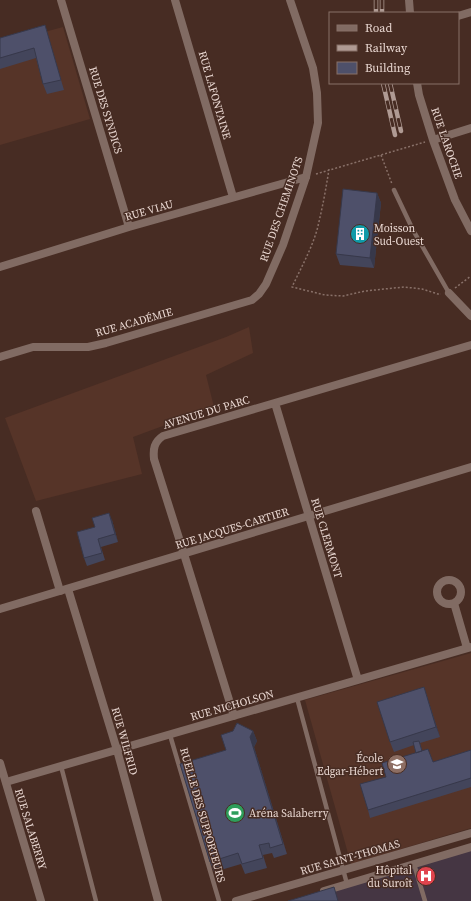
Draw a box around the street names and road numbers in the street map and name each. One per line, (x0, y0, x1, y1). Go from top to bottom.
street label: RUE LAFONTAINE (195, 49, 234, 141)
street label: RUE DES SYNDICS (85, 65, 126, 156)
street label: RUE LAROCHE (427, 105, 466, 181)
street label: RUE DES CHEMINOTS (256, 154, 307, 264)
street label: RUE VIAU (123, 196, 175, 225)
street label: RUE ACADÉMIE (94, 304, 175, 341)
street label: AVENUE DU PARC (161, 392, 251, 433)
street label: RUE CLERMONT (307, 496, 346, 580)
street label: RUE JACQUES-CARTIER (174, 504, 291, 553)
street label: RUE NICHOLSON (189, 686, 276, 725)
street label: RUE WILFRID (108, 706, 141, 777)
street label: RUELLE DES SUPPORTEURS (176, 746, 229, 885)
street label: RUE SALABERRY (11, 787, 50, 872)
street label: RUE SAINT-THOMAS (298, 836, 402, 879)

